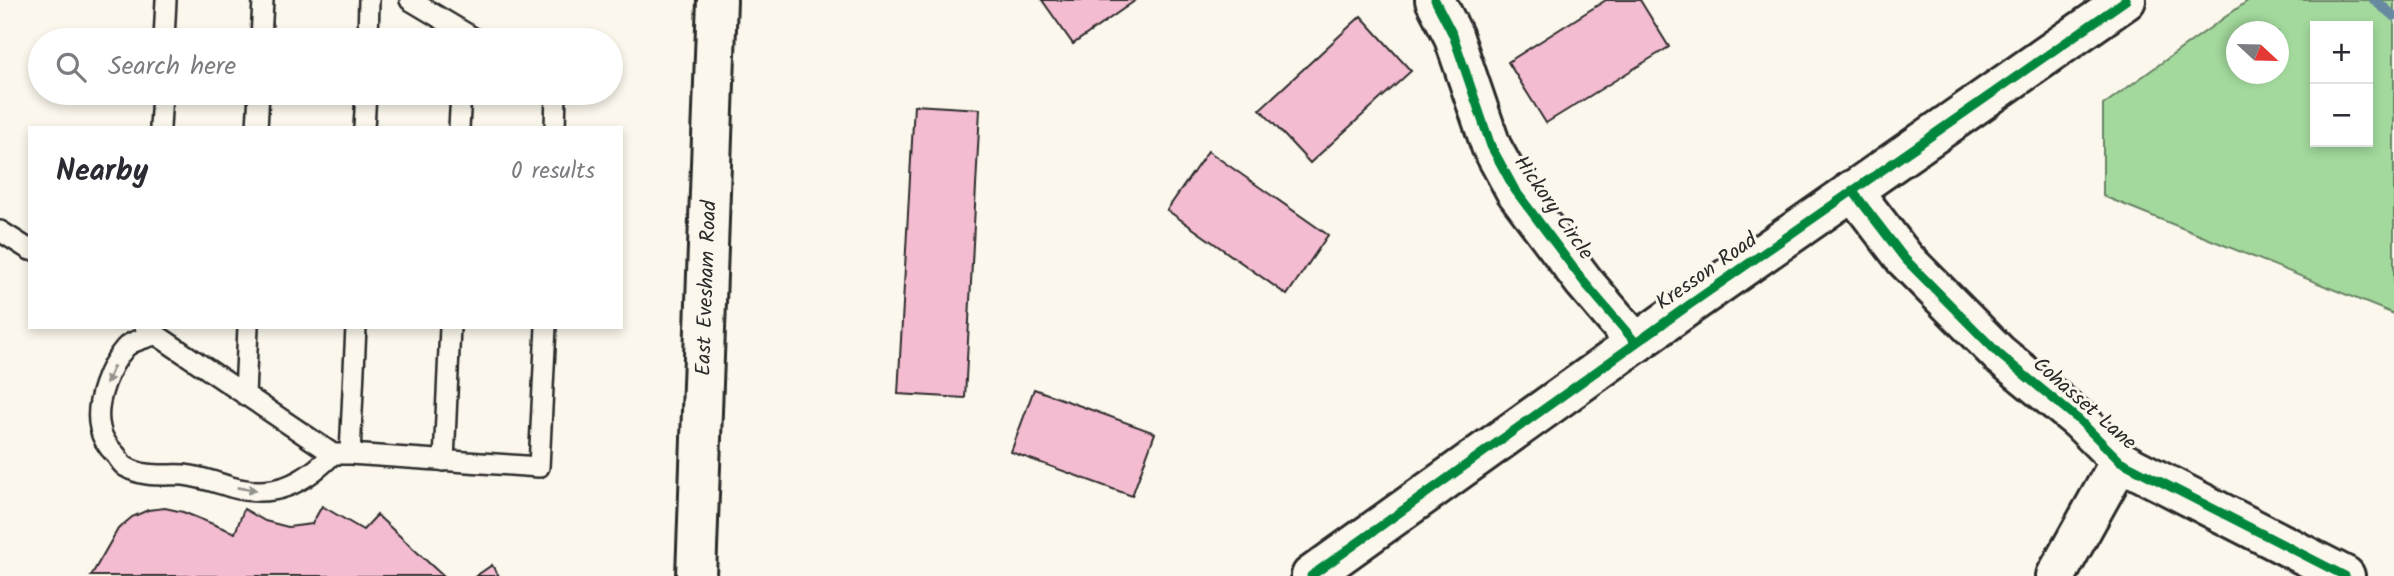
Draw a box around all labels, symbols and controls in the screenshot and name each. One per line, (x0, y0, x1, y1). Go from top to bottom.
north arrow (2226, 21, 2289, 84)
map controls (2310, 21, 2373, 147)
button: + (2310, 21, 2373, 84)
search box (28, 28, 623, 105)
text: Search here (108, 46, 236, 88)
icon: search (52, 48, 90, 86)
button: − (2310, 84, 2373, 147)
text: Nearby (56, 148, 148, 196)
street label: Hickory Circle (1505, 149, 1602, 268)
text: 0 results (511, 154, 595, 190)
street label: East Evesham Road (687, 199, 727, 376)
street label: Kresson Road (1649, 224, 1765, 319)
street label: Cohasset Lane (2024, 349, 2144, 459)
one-way arrow (104, 365, 116, 385)
one-way arrow (236, 484, 258, 495)

